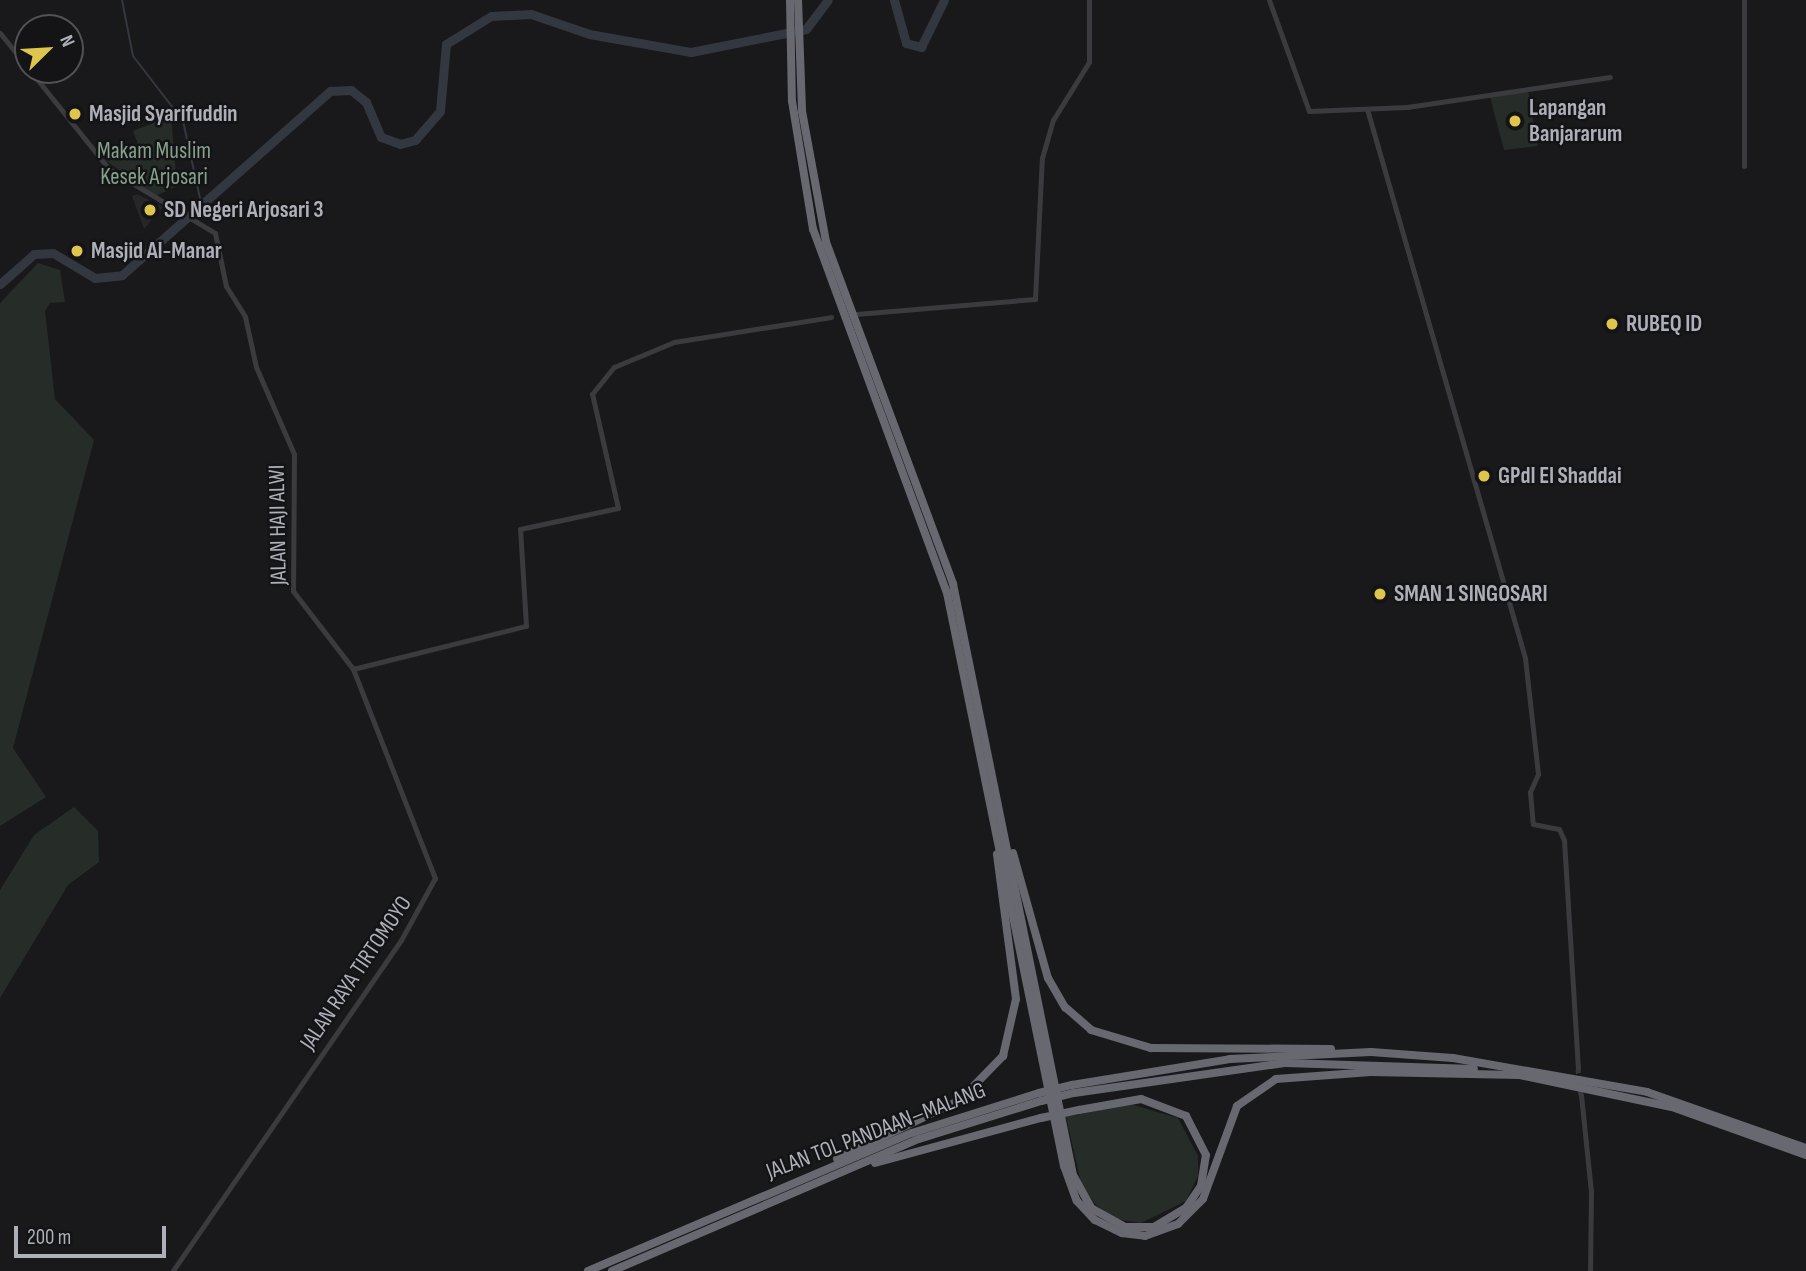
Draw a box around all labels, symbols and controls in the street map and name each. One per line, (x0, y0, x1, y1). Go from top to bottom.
north arrow (14, 14, 84, 84)
text: N (54, 32, 79, 50)
place label: Lapangan Banjararum (1529, 94, 1622, 148)
place label: Masjid Syarifuddin (89, 100, 238, 128)
marker: Masjid Syarifuddin (67, 106, 83, 122)
marker: Lapangan Banjararum (1507, 113, 1523, 129)
park label: Makam Muslim Kesek Arjosari (97, 137, 211, 191)
place label: SD Negeri Arjosari 3 (164, 196, 324, 224)
marker: SD Negeri Arjosari 3 (142, 202, 158, 218)
place label: Masjid Al-Manar (91, 237, 222, 265)
marker: Masjid Al-Manar (69, 243, 85, 259)
place label: RUBEQ ID (1626, 310, 1702, 338)
marker: RUBEQ ID (1604, 316, 1620, 332)
place label: GPdI El Shaddai (1498, 462, 1622, 490)
street label: JALAN HAJI ALWI (263, 465, 293, 585)
marker: GPdI El Shaddai (1476, 468, 1492, 484)
place label: SMAN 1 SINGOSARI (1394, 580, 1548, 608)
marker: SMAN 1 SINGOSARI (1372, 586, 1388, 602)
street label: JALAN RAYA TIRTOMOYO (294, 891, 418, 1055)
street label: JALAN TOL PANDAAN–MALANG (762, 1076, 990, 1186)
scale bar (18, 1212, 170, 1256)
text: 200 m (27, 1225, 71, 1250)

